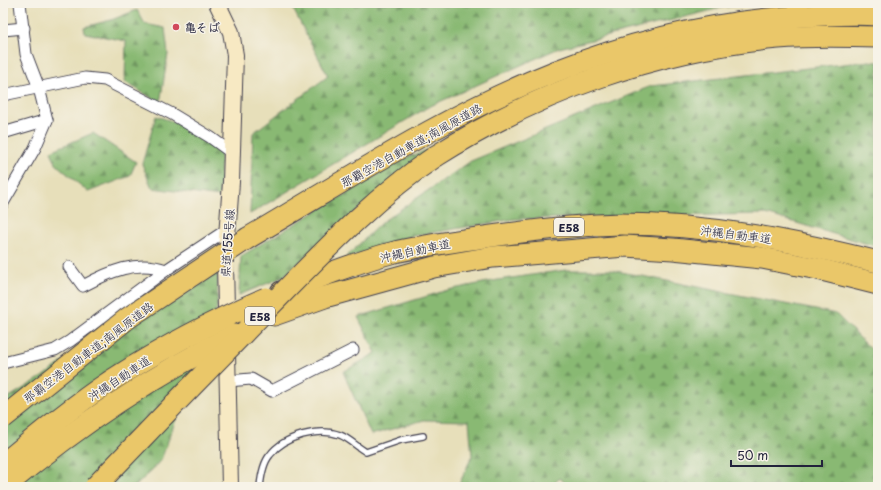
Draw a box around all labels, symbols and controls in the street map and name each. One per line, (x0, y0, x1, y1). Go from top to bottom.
place label: 亀そば (184, 18, 220, 36)
marker: 亀そば (171, 22, 181, 32)
street label: 那覇空港自動車道;南風原道路 (337, 98, 485, 192)
street label: 県道155号線 (216, 208, 238, 278)
road number: E58 (554, 218, 584, 236)
street label: 沖縄自動車道 (699, 221, 773, 247)
street label: 沖縄自動車道 (378, 234, 452, 266)
street label: 那覇空港自動車道;南風原道路 (19, 297, 157, 407)
road number: E58 (245, 307, 275, 325)
street label: 沖縄自動車道 (84, 351, 154, 405)
scale bar (731, 442, 822, 468)
text: 50 m (737, 446, 768, 464)

